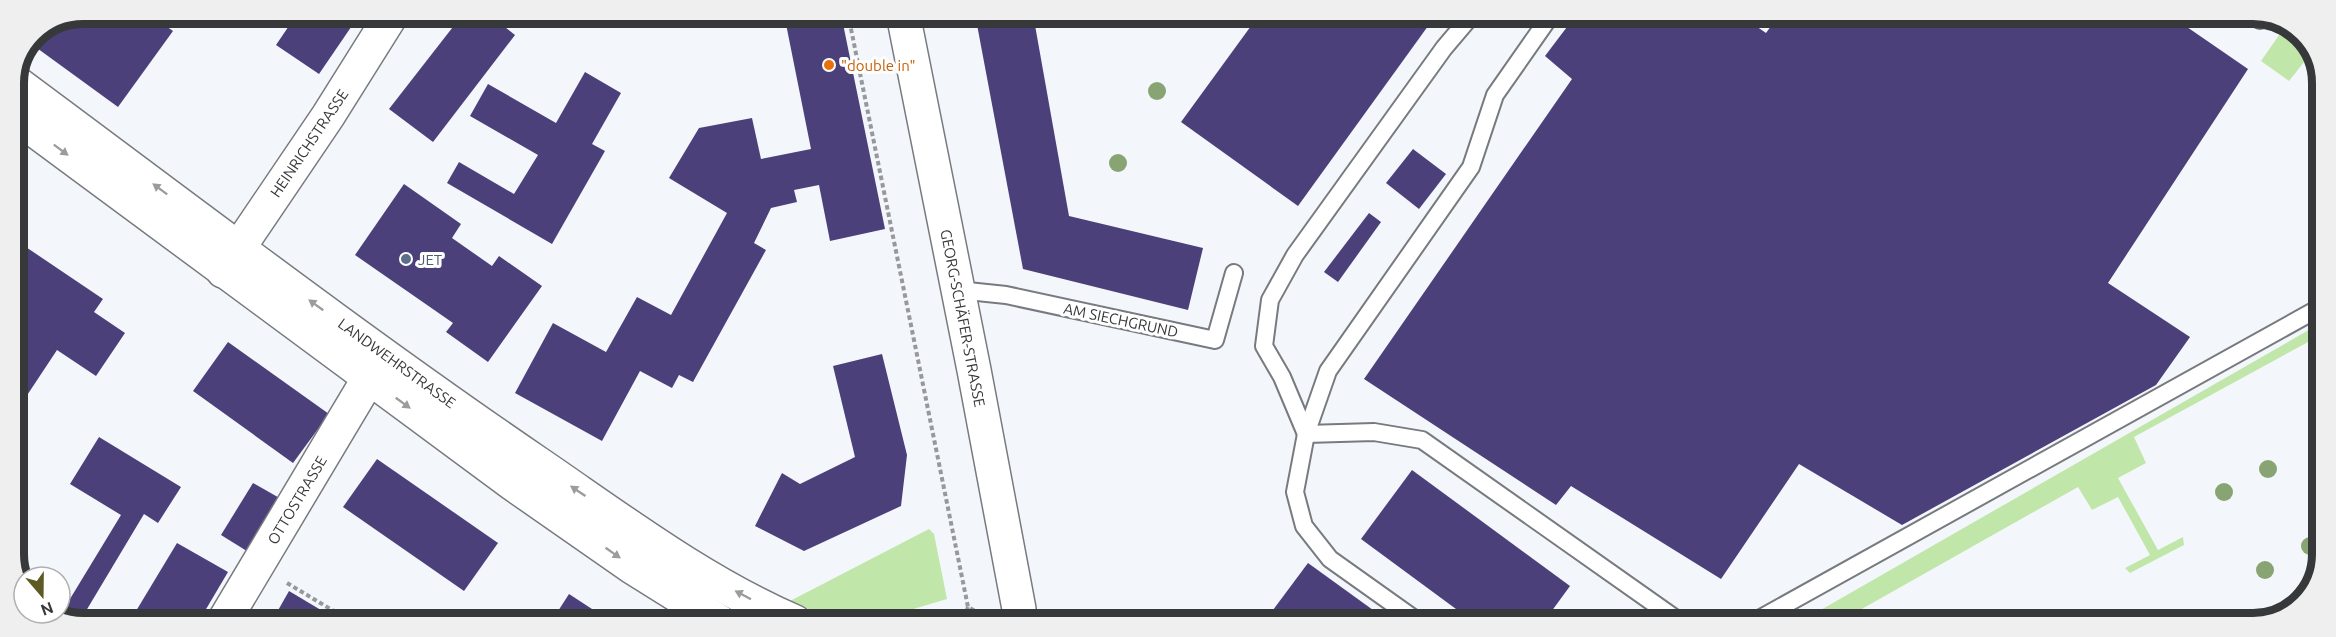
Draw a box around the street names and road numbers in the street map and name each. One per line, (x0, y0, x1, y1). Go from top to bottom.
street label: HEINRICHSTRASSE (267, 86, 351, 200)
street label: GEORG-SCHÄFER-STRASSE (937, 228, 989, 408)
street label: AM SIECHGRUND (1062, 300, 1180, 340)
street label: LANDWEHRSTRASSE (335, 315, 459, 411)
street label: OTTOSTRASSE (264, 453, 330, 547)

